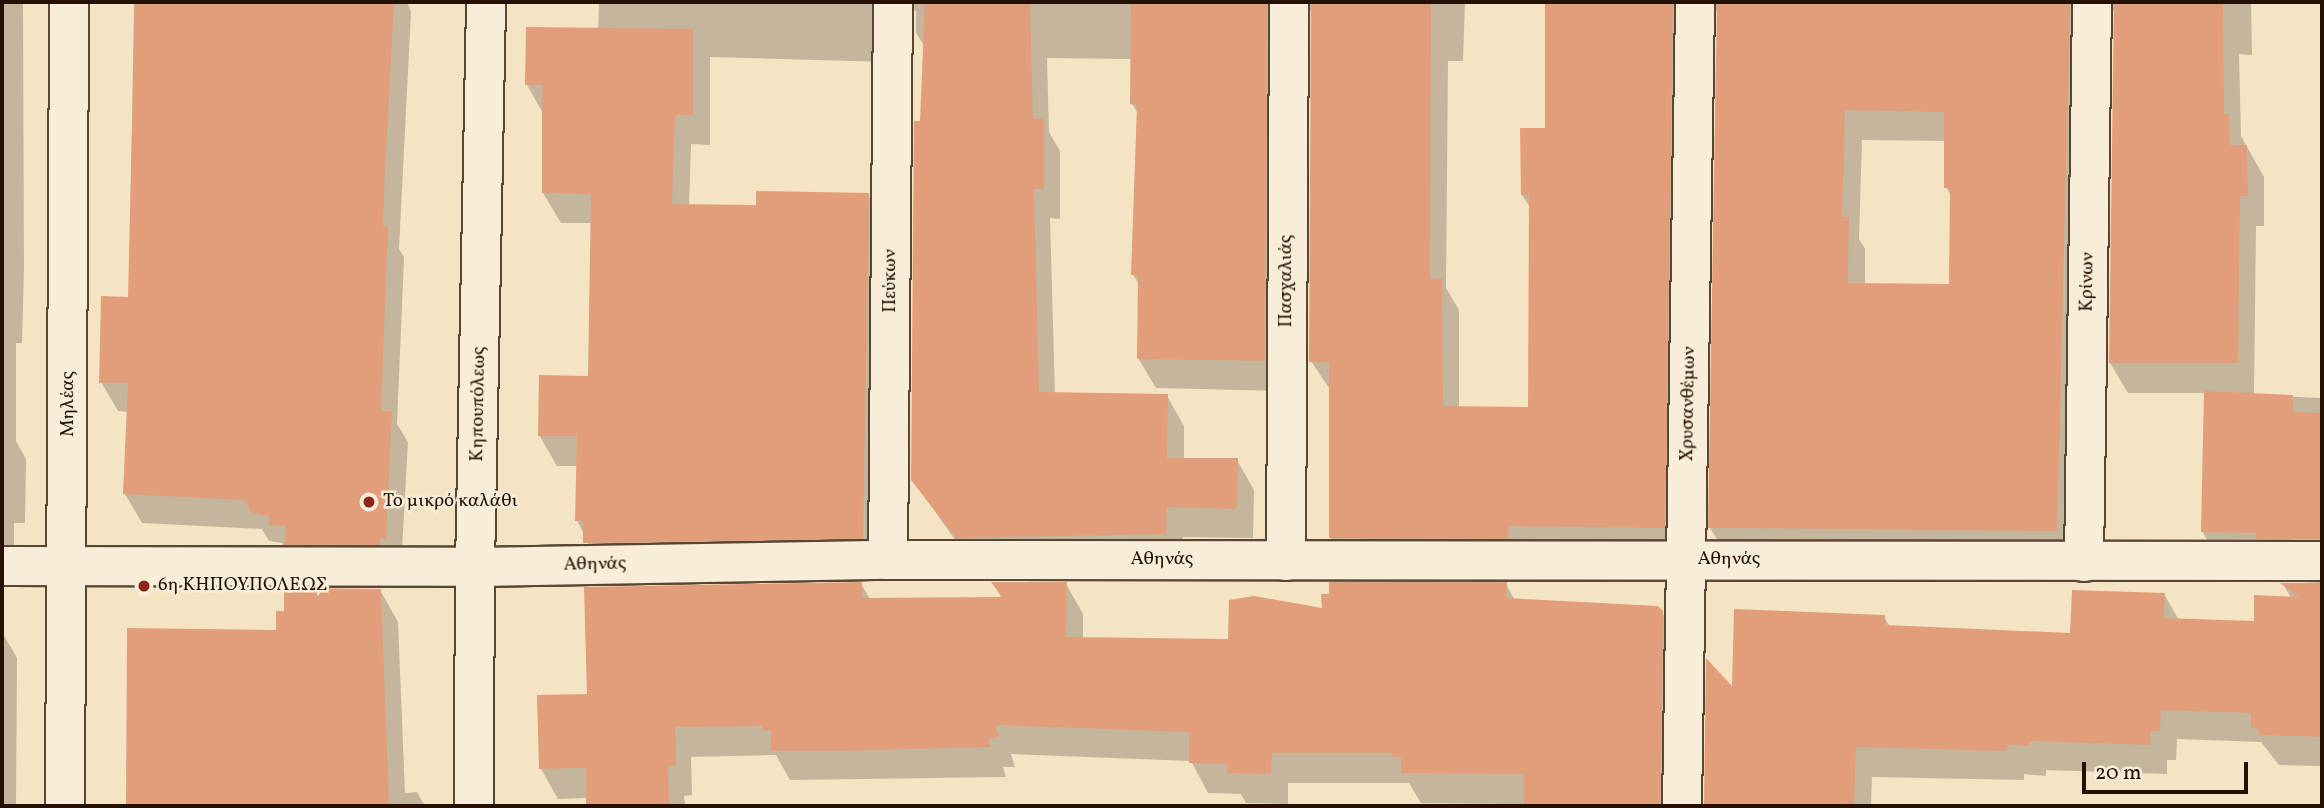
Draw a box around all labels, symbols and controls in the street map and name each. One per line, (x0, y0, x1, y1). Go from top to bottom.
street label: Πασχαλιάς (1276, 235, 1298, 327)
street label: Πεύκων (880, 249, 902, 313)
street label: Κρίνων (2076, 252, 2100, 312)
street label: Κηπουπόλεως (467, 346, 491, 462)
street label: Χρυσανθέμων (1677, 346, 1701, 462)
street label: Μηλέας (58, 371, 80, 437)
place label: Το μικρό καλάθι (383, 491, 518, 513)
marker: Το μικρό καλάθι (361, 494, 377, 510)
street label: Αθηνάς (1131, 549, 1193, 571)
street label: Αθηνάς (1698, 549, 1760, 571)
street label: Αθηνάς (563, 553, 627, 577)
place label: 6η ΚΗΠΟΥΠΟΛΕΩΣ (158, 575, 327, 597)
marker: 6η ΚΗΠΟΥΠΟΛΕΩΣ (136, 578, 152, 594)
scale bar (2086, 748, 2252, 792)
text: 20 m (2095, 759, 2141, 788)

